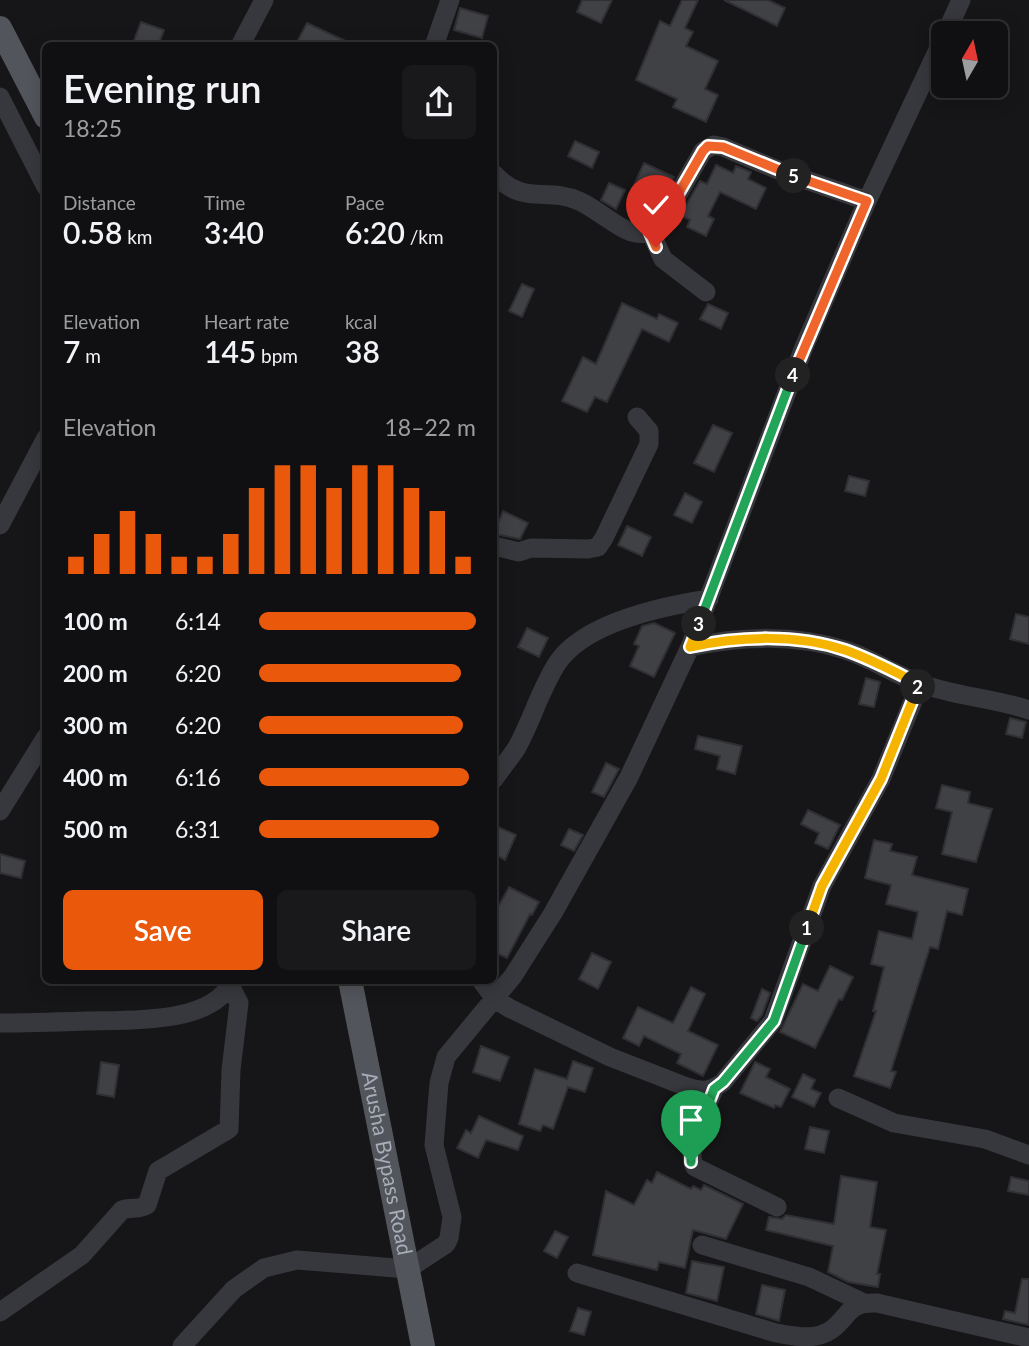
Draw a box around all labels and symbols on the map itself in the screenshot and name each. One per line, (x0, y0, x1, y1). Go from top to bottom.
north arrow (931, 21, 1008, 98)
pin: 5 (776, 158, 812, 194)
pin (626, 175, 686, 247)
pin: 4 (776, 358, 810, 392)
pin: 3 (682, 606, 716, 642)
pin: 2 (900, 670, 936, 704)
pin: 1 (790, 911, 824, 946)
street label: Arusha Bypass Road (358, 1069, 419, 1257)
pin (661, 1090, 721, 1162)

